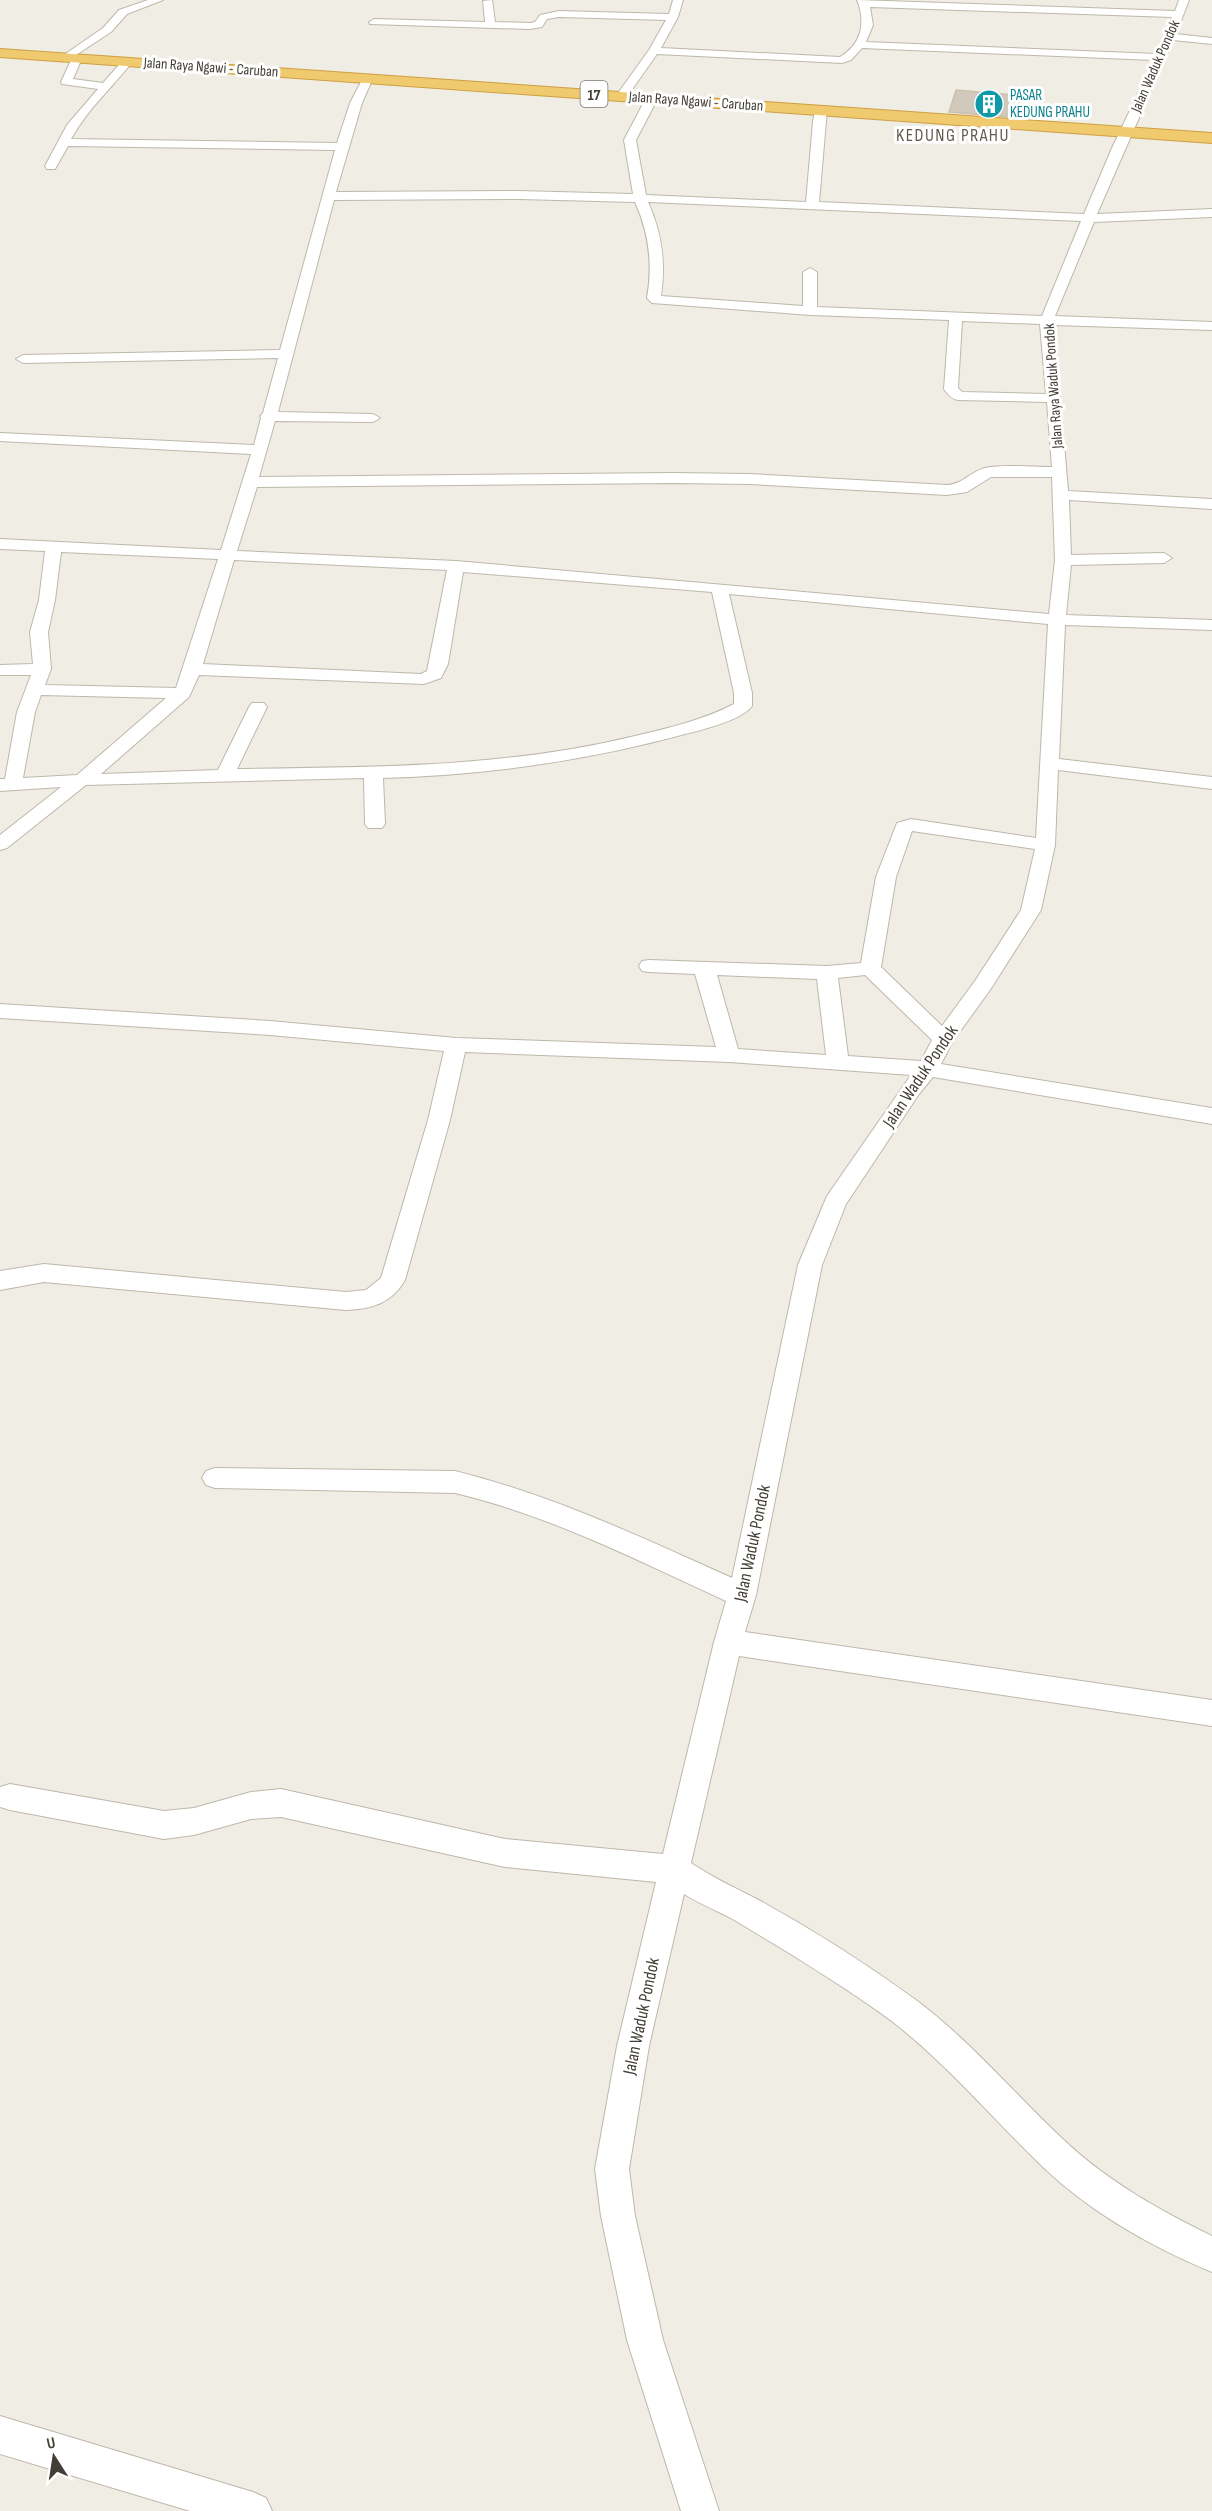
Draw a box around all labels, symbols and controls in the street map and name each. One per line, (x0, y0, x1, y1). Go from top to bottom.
street label: Jalan Waduk Pondok (1126, 17, 1184, 116)
street label: Jalan Raya Ngawi - Caruban (142, 53, 279, 82)
road number: 17 (580, 81, 608, 107)
place label: PASAR KEDUNG PRAHU (1010, 86, 1090, 122)
street label: Jalan Raya Ngawi - Caruban (627, 87, 764, 116)
building icon: PASAR KEDUNG PRAHU (973, 88, 1005, 120)
district label: KEDUNG PRAHU (896, 125, 1010, 146)
street label: Jalan Raya Waduk Pondok (1040, 323, 1067, 450)
street label: Jalan Waduk Pondok (878, 1021, 962, 1132)
street label: Jalan Waduk Pondok (730, 1483, 775, 1604)
street label: Jalan Waduk Pondok (619, 1956, 664, 2077)
north arrow (24, 2427, 84, 2487)
text: U (45, 2434, 57, 2454)

